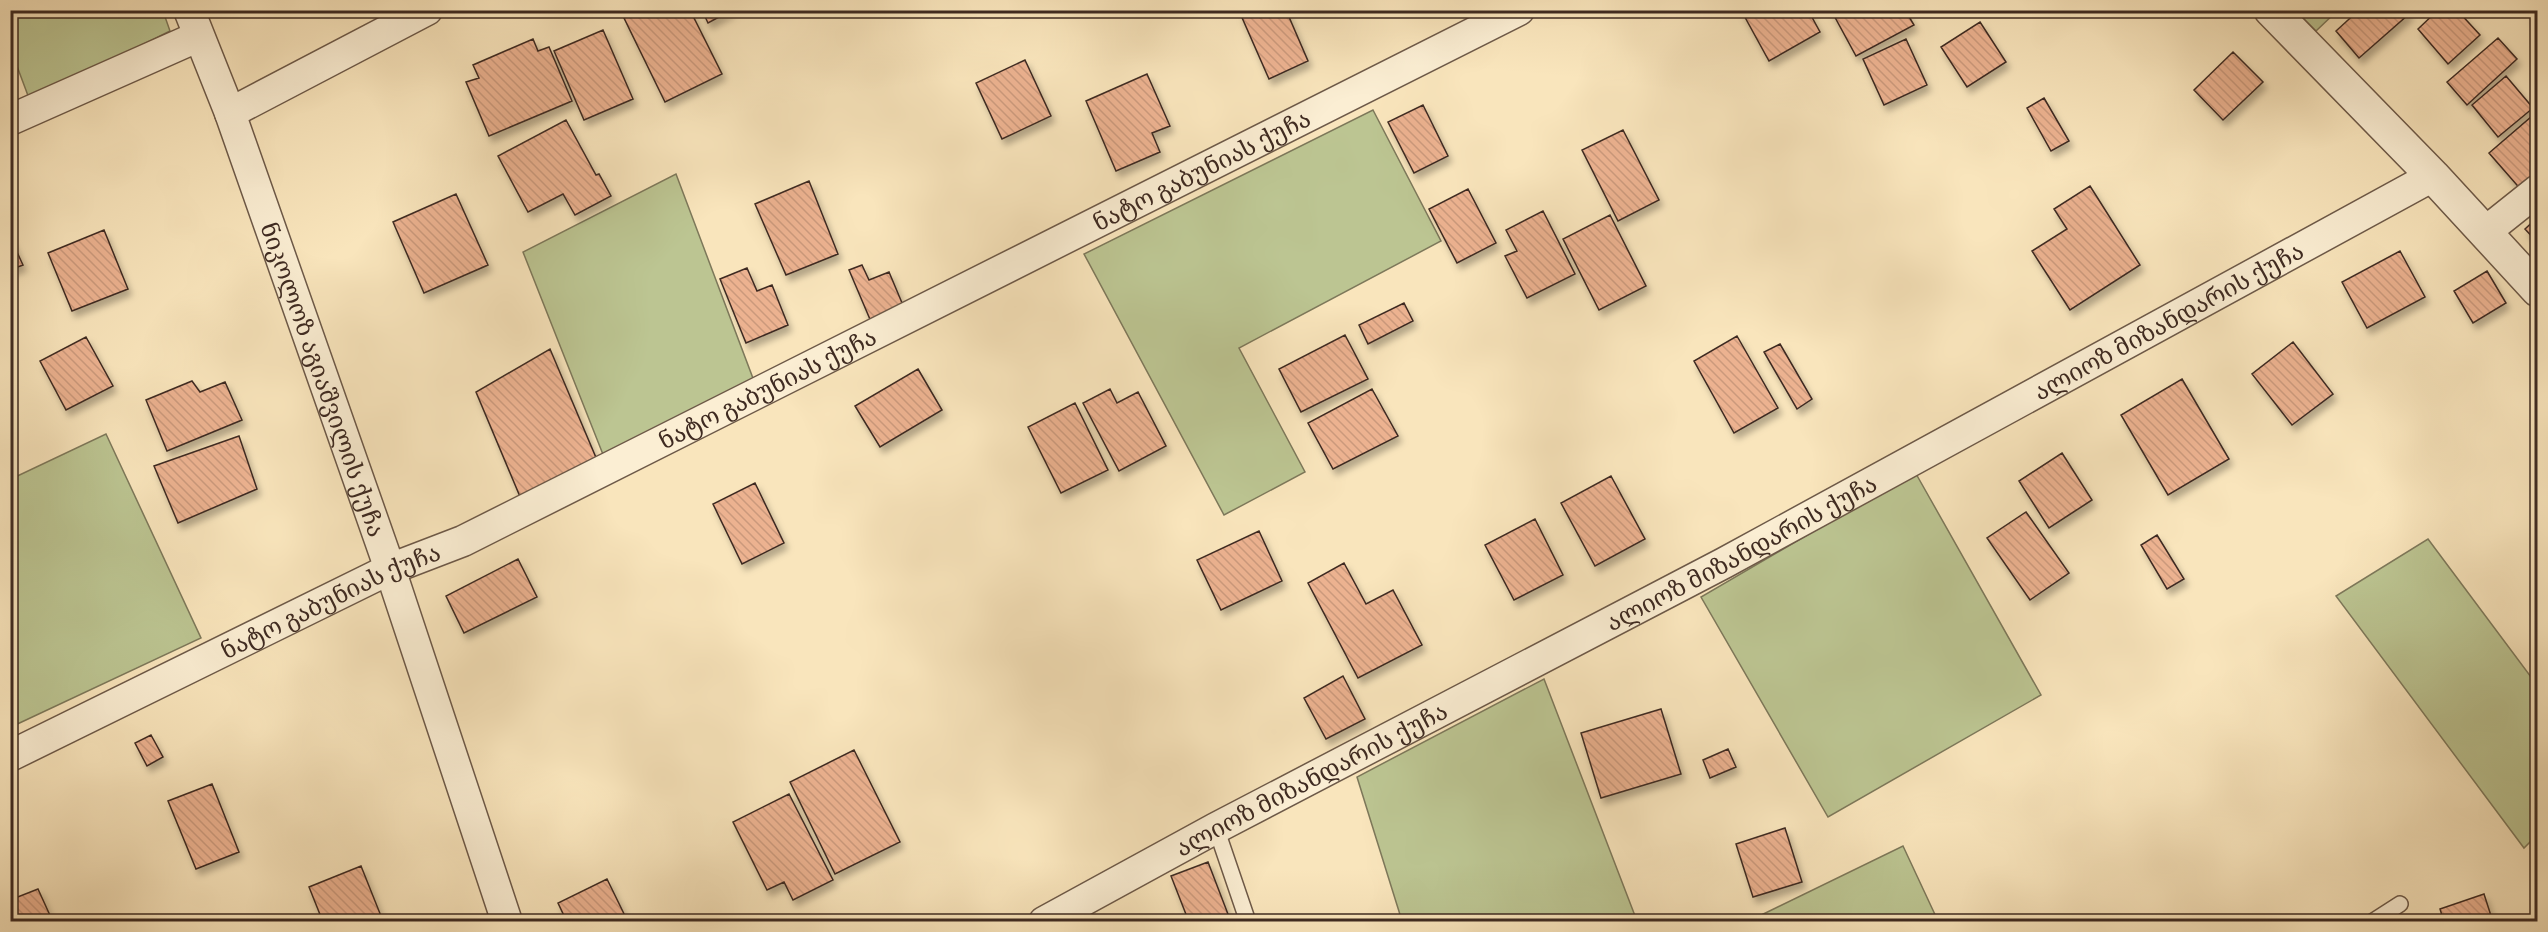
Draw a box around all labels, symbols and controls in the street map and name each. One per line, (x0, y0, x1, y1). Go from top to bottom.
street label: ნატო გაბუნიას ქუჩა (1086, 100, 1316, 239)
street label: ნიკოლოზ აგიაშვილის ქუჩა (252, 217, 395, 541)
street label: ალიოზ მიზანდარის ქუჩა (2027, 233, 2310, 409)
street label: ნატო გაბუნიას ქუჩა (652, 319, 882, 458)
street label: ალიოზ მიზანდარის ქუჩა (1599, 465, 1883, 639)
street label: ნატო გაბუნიას ქუჩა (214, 534, 445, 668)
street label: ალიოზ მიზანდარის ქუჩა (1168, 693, 1453, 865)

